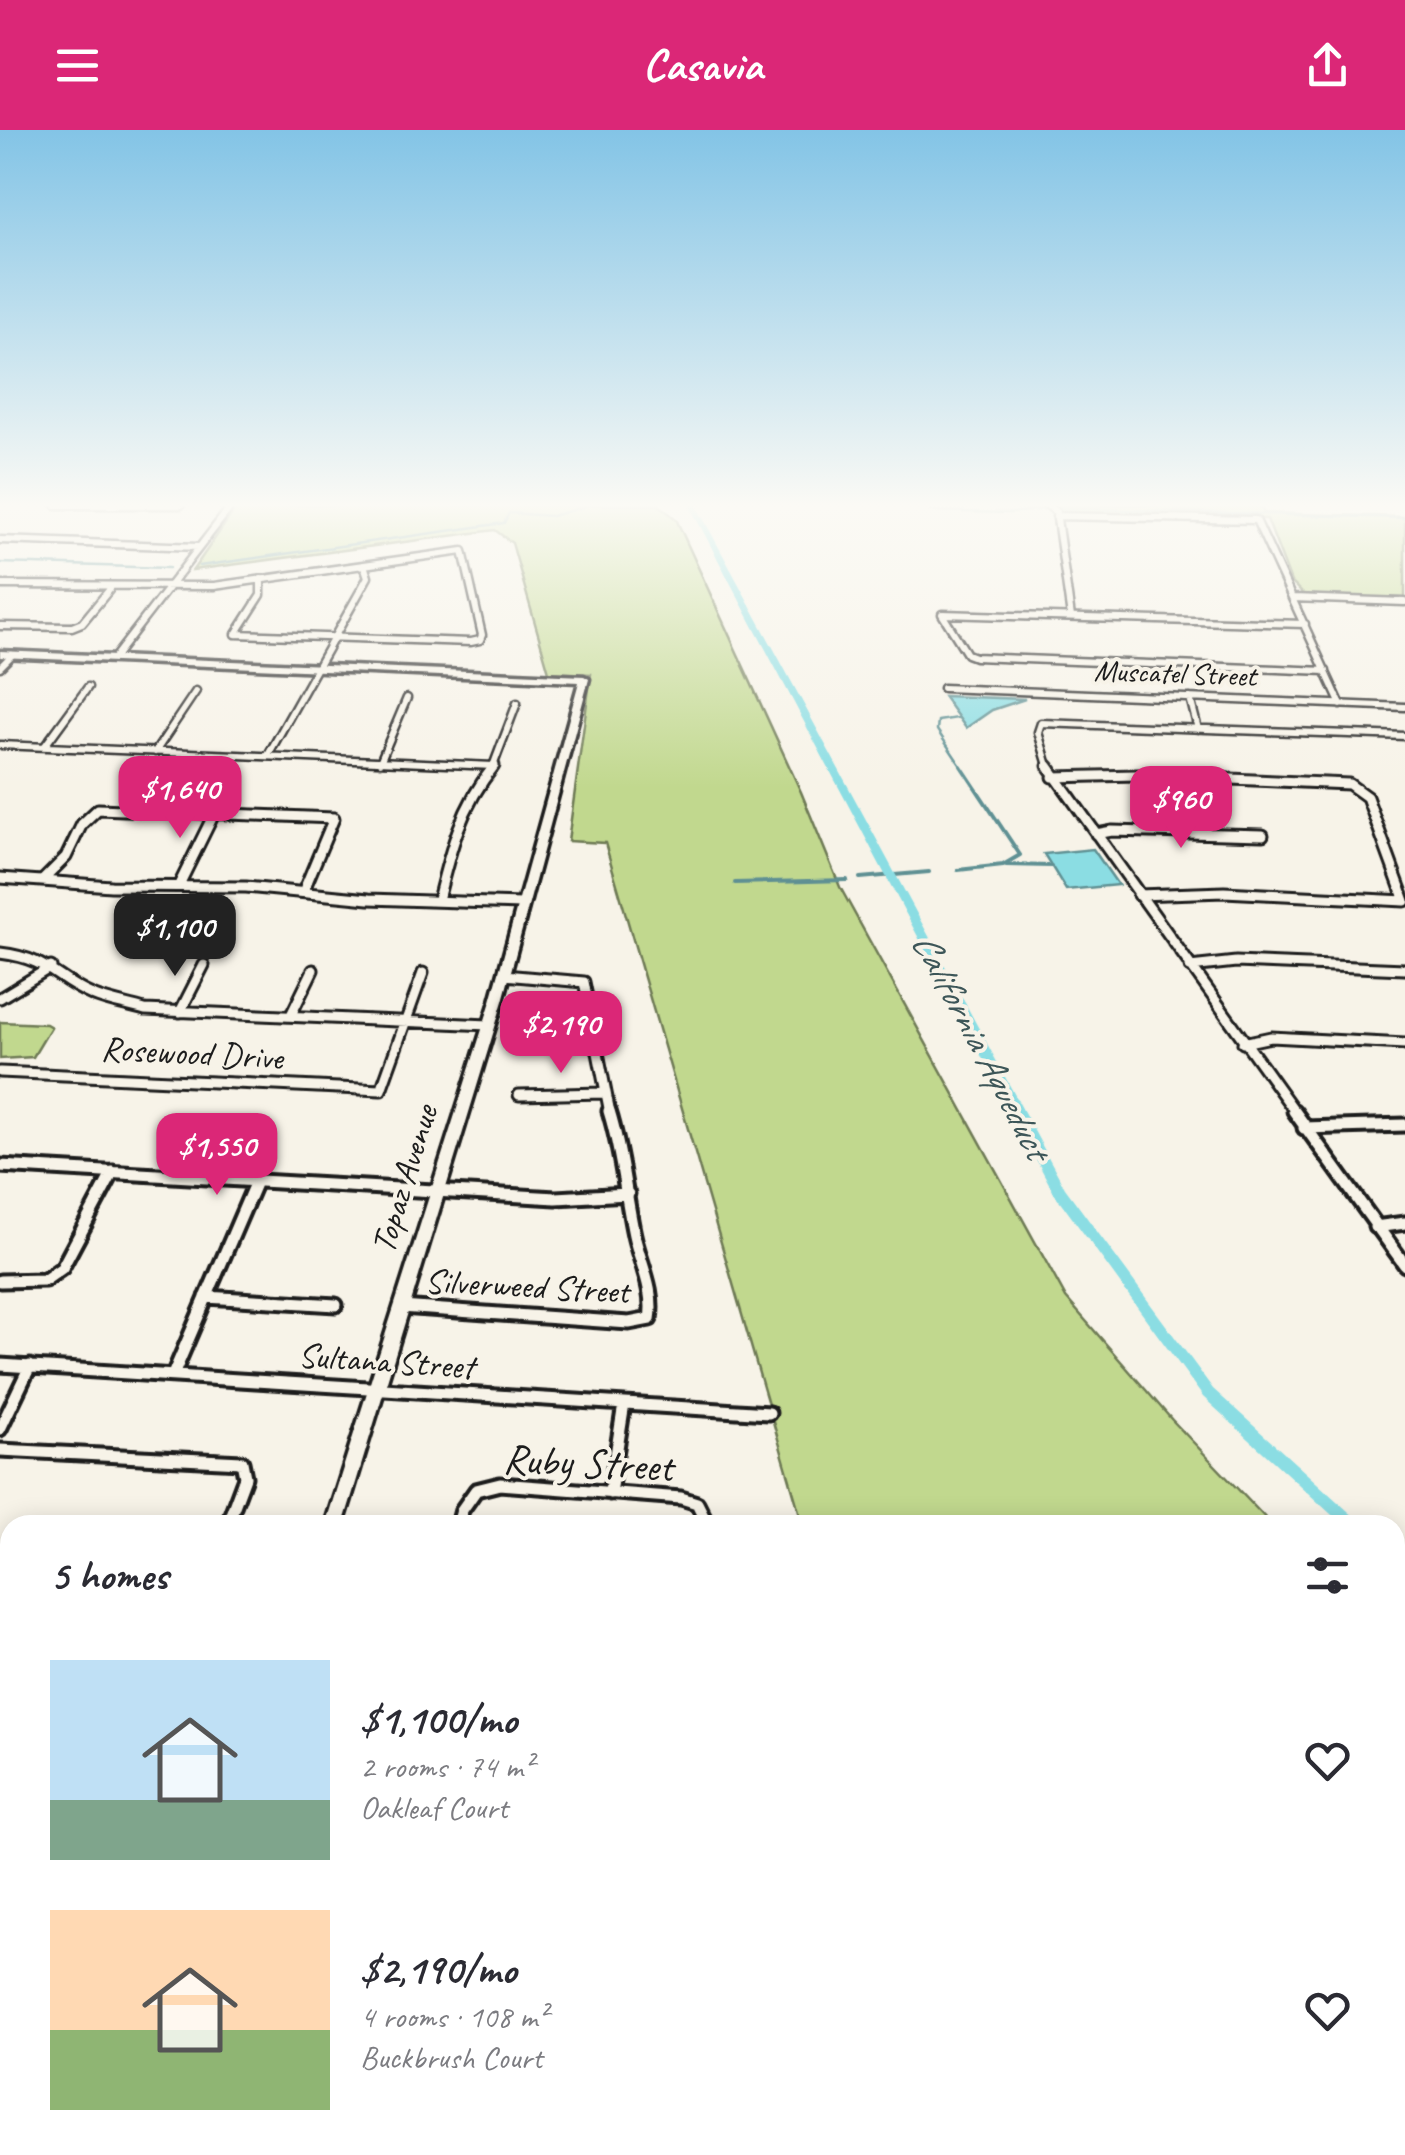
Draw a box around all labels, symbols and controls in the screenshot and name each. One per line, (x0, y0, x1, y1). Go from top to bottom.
text: Casavia (643, 37, 762, 94)
icon: menu (50, 38, 105, 93)
icon: share (1300, 38, 1355, 93)
street label: Muscatel Street (1093, 651, 1260, 695)
pin: $1,640 (99, 756, 261, 841)
pin: $960 (1122, 766, 1240, 851)
text: $1,640 (140, 768, 220, 809)
text: $960 (1152, 778, 1210, 819)
pin: $1,100 (94, 894, 256, 979)
text: $1,100 (136, 906, 214, 947)
water label: California Aqueduct (902, 924, 1064, 1173)
pin: $2,190 (480, 991, 642, 1076)
text: $2,190 (522, 1003, 600, 1044)
street label: Rosewood Drive (100, 1026, 287, 1080)
street label: Topaz Avenue (360, 1097, 449, 1258)
pin: $1,550 (136, 1113, 298, 1198)
text: $1,550 (178, 1125, 256, 1166)
street label: Silverweed Street (424, 1258, 634, 1314)
street label: Sultana Street (297, 1332, 480, 1390)
street label: Ruby Street (502, 1432, 678, 1494)
icon: filters (1300, 1548, 1355, 1603)
text: 5 homes (50, 1549, 168, 1602)
text: $1,100/mo (360, 1693, 517, 1746)
icon: home (130, 1700, 250, 1820)
icon: heart (1300, 1733, 1355, 1788)
text: 2 rooms · 74 m² (360, 1746, 533, 1787)
text: Oakleaf Court (360, 1787, 508, 1828)
text: $2,190/mo (360, 1943, 516, 1996)
icon: home (130, 1950, 250, 2070)
icon: heart (1300, 1983, 1355, 2038)
text: 4 rooms · 108 m² (360, 1996, 547, 2037)
text: Buckbrush Court (360, 2037, 542, 2078)

